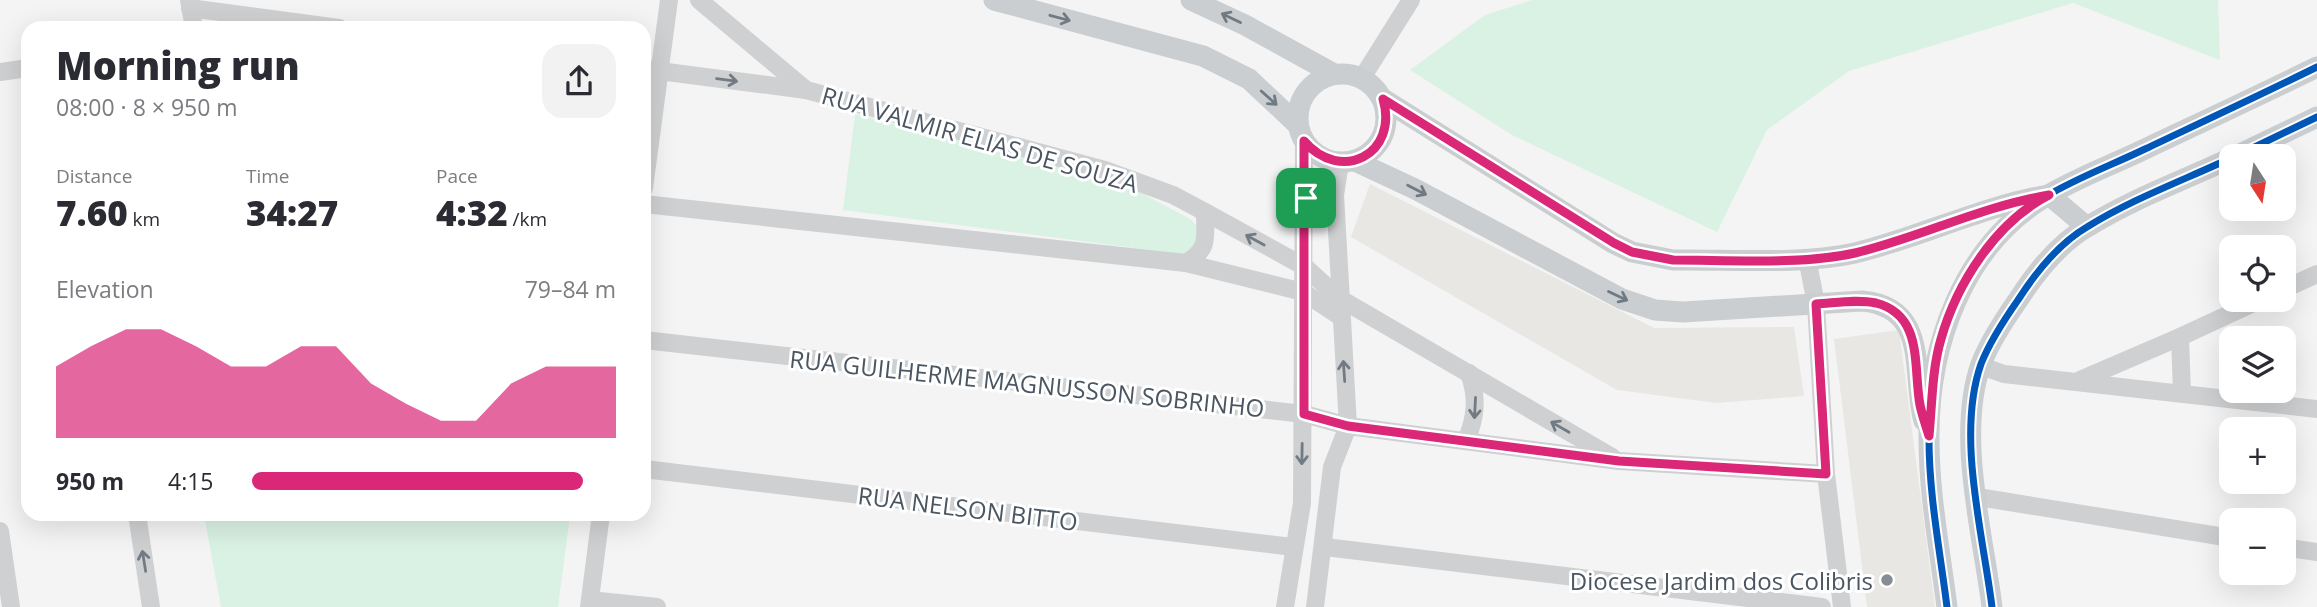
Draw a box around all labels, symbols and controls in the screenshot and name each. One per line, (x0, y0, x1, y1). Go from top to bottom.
one-way arrow (1221, 10, 1242, 24)
one-way arrow (1049, 12, 1071, 25)
text: Morning run (56, 39, 300, 91)
button: share (542, 44, 616, 118)
one-way arrow (715, 73, 738, 86)
street label: RUA VALMIR ELIAS DE SOUZA (818, 78, 1143, 200)
one-way arrow (1260, 90, 1277, 107)
text: 08:00 · 8 × 950 m (56, 91, 238, 123)
north arrow (2219, 144, 2296, 220)
map controls (2219, 144, 2296, 585)
text: Distance (56, 163, 132, 189)
text: Time (246, 163, 290, 189)
text: Pace (436, 163, 478, 189)
pin (1276, 168, 1336, 228)
icon: arrive (1287, 179, 1325, 217)
one-way arrow (1406, 183, 1427, 197)
text: 7.60 (56, 189, 128, 236)
text: 34:27 (246, 189, 338, 236)
text: 4:32 (436, 189, 508, 236)
text: km (128, 206, 160, 232)
text: /km (508, 206, 547, 232)
one-way arrow (1245, 233, 1266, 246)
button: locate (2219, 235, 2296, 312)
text: Elevation (56, 273, 154, 305)
text: 79–84 m (525, 273, 616, 305)
one-way arrow (1607, 290, 1628, 303)
button: layers (2219, 326, 2296, 403)
street label: RUA GUILHERME MAGNUSSON SOBRINHO (788, 342, 1266, 424)
one-way arrow (1337, 361, 1350, 383)
one-way arrow (1468, 396, 1481, 419)
button: + (2219, 417, 2296, 494)
one-way arrow (1551, 419, 1571, 433)
one-way arrow (1296, 442, 1309, 465)
text: 950 m (56, 465, 124, 497)
text: 4:15 (168, 465, 214, 497)
street label: RUA NELSON BITTO (856, 478, 1080, 538)
button: − (2219, 508, 2296, 585)
one-way arrow (137, 550, 150, 573)
place label: Diocese Jardim dos Colibris (1570, 564, 1873, 597)
marker: Diocese Jardim dos Colibris (1879, 572, 1895, 588)

